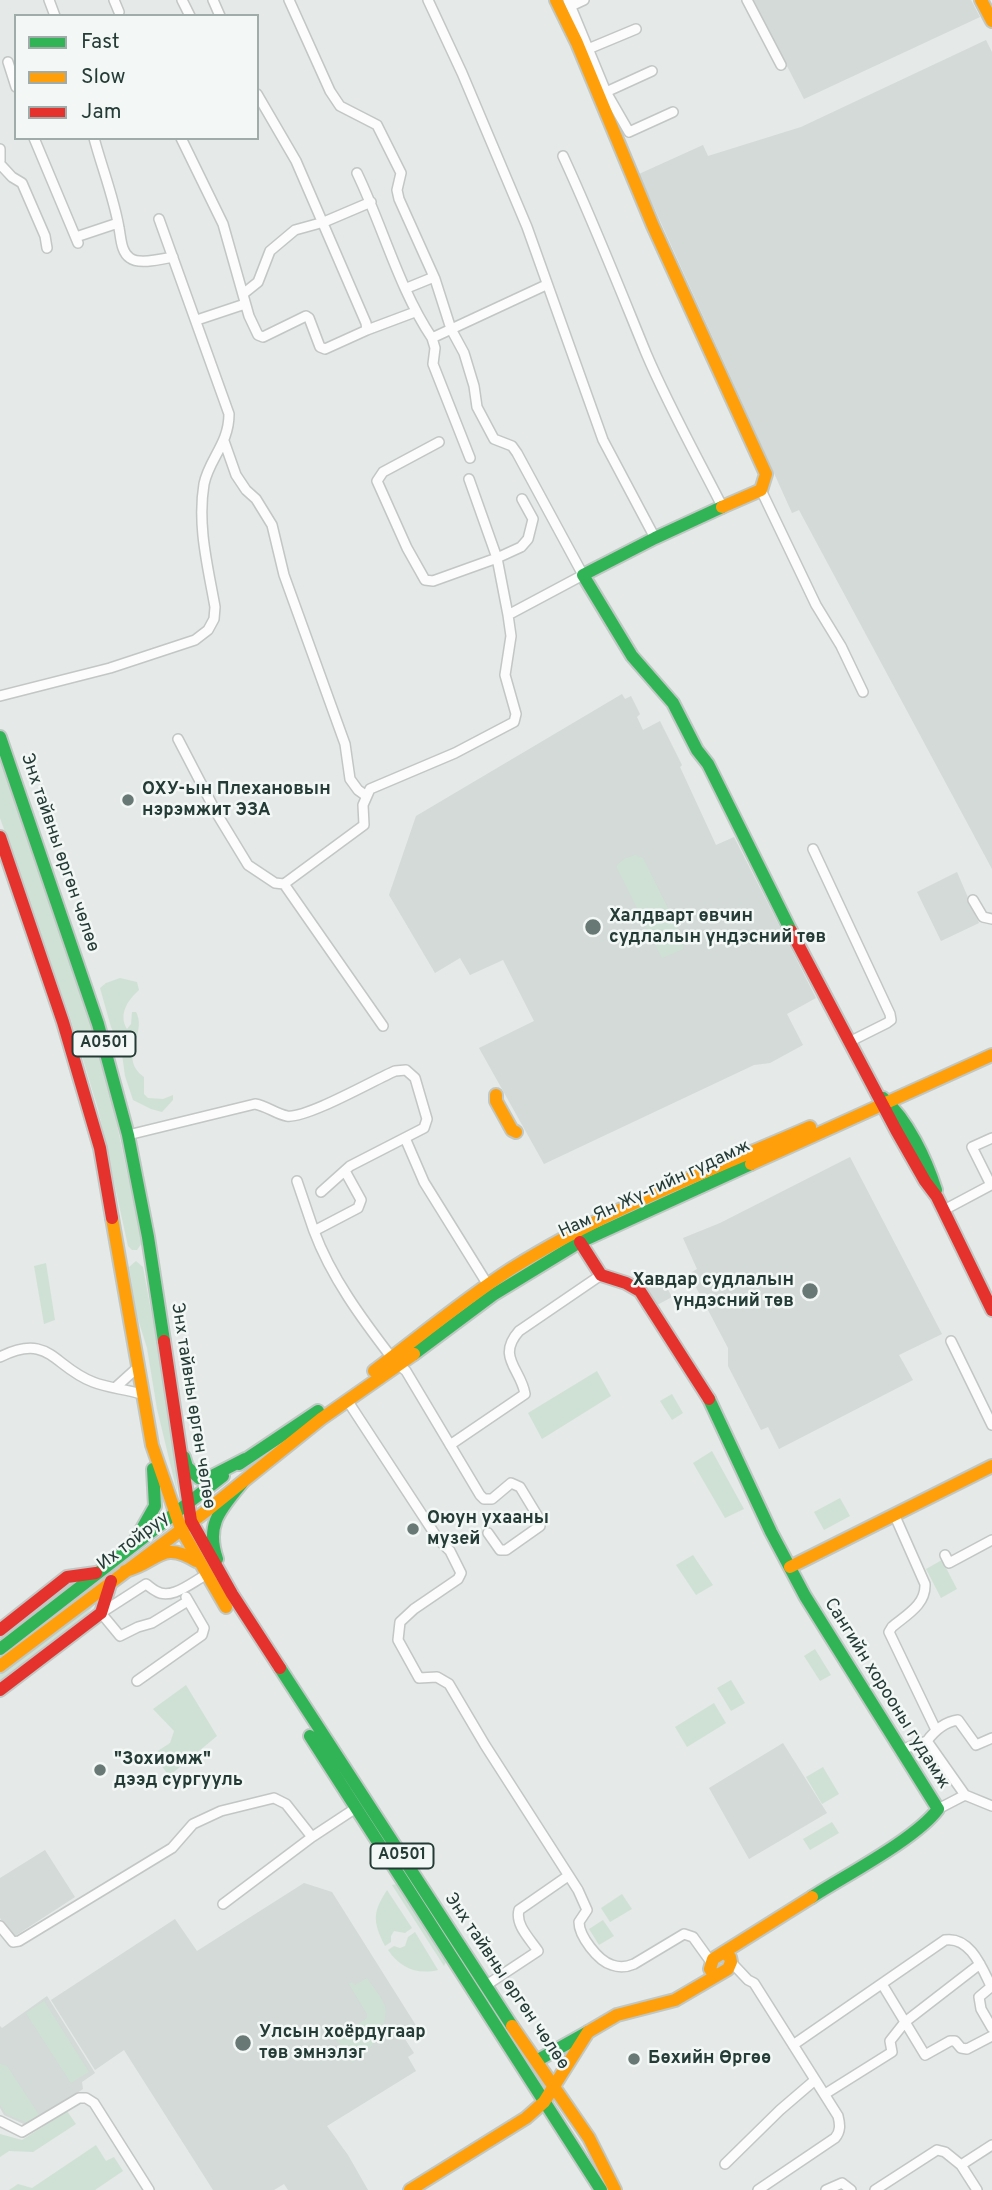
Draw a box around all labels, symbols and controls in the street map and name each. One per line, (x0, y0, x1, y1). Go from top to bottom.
legend (14, 14, 259, 140)
text: Fast (81, 29, 120, 56)
text: Slow (81, 64, 126, 91)
text: Jam (81, 99, 122, 126)
street label: Энх тайвны өргөн чөлөө (15, 751, 103, 955)
place label: ОХУ-ын Плехановын нэрэмжит ЭЗА (142, 779, 331, 822)
marker: ОХУ-ын Плехановын нэрэмжит ЭЗА (120, 792, 136, 808)
place label: Халдварт өвчин судлалын үндэсний төв (609, 906, 826, 948)
marker: Халдварт өвчин судлалын үндэсний төв (583, 917, 603, 937)
road number: A0501 (72, 1032, 136, 1056)
street label: Нам Ян Жү-гийн гудамж (556, 1136, 754, 1244)
place label: Хавдар судлалын үндэсний төв (633, 1270, 794, 1312)
marker: Хавдар судлалын үндэсний төв (800, 1281, 820, 1301)
street label: Энх тайвны өргөн чөлөө (165, 1301, 219, 1511)
street label: Их тойруу (94, 1508, 174, 1576)
place label: Оюун ухааны музей (427, 1508, 549, 1550)
marker: Оюун ухааны музей (405, 1521, 421, 1537)
street label: Сангийн хорооны гудамж (818, 1595, 954, 1793)
place label: "Зохиомж" дээд сургууль (114, 1749, 243, 1792)
marker: "Зохиомж" дээд сургууль (92, 1762, 108, 1778)
road number: A0501 (370, 1844, 434, 1868)
street label: Энх тайвны өргөн чөлөө (439, 1890, 573, 2074)
place label: Улсын хоёрдугаар төв эмнэлэг (259, 2022, 426, 2064)
marker: Улсын хоёрдугаар төв эмнэлэг (233, 2033, 253, 2053)
place label: Бөхийн Өргөө (648, 2048, 771, 2070)
marker: Бөхийн Өргөө (626, 2051, 642, 2067)

